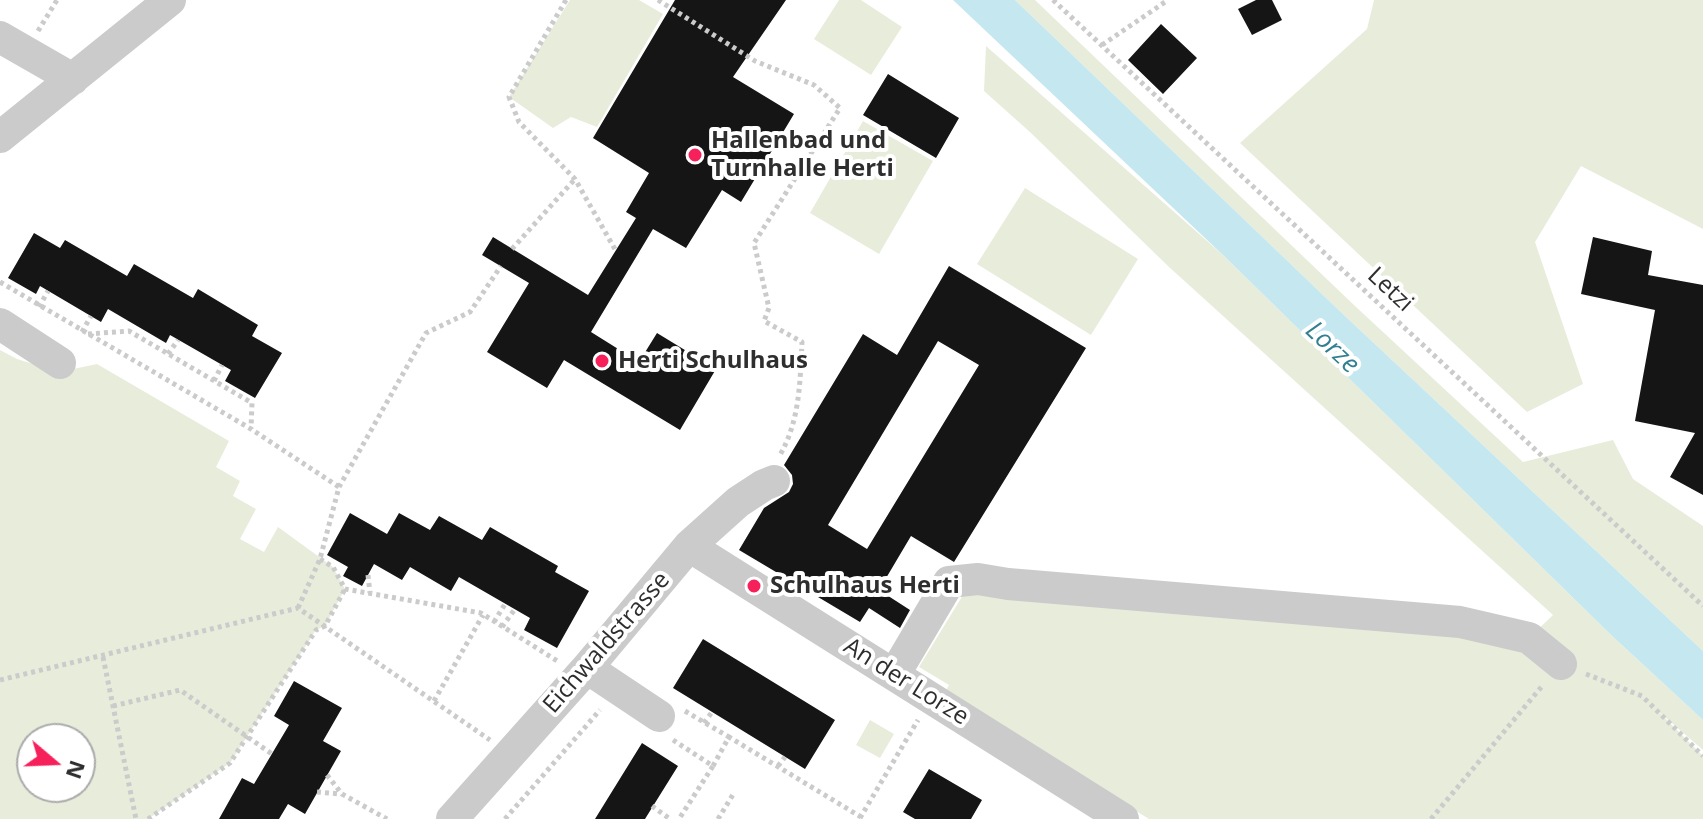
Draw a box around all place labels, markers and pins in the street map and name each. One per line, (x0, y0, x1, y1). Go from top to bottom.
place label: Hallenbad und Turnhalle Herti (711, 127, 894, 183)
marker: Hallenbad und Turnhalle Herti (686, 146, 704, 164)
place label: Herti Schulhaus (618, 347, 808, 375)
marker: Herti Schulhaus (593, 352, 611, 370)
place label: Schulhaus Herti (770, 572, 960, 600)
marker: Schulhaus Herti (745, 577, 763, 595)

